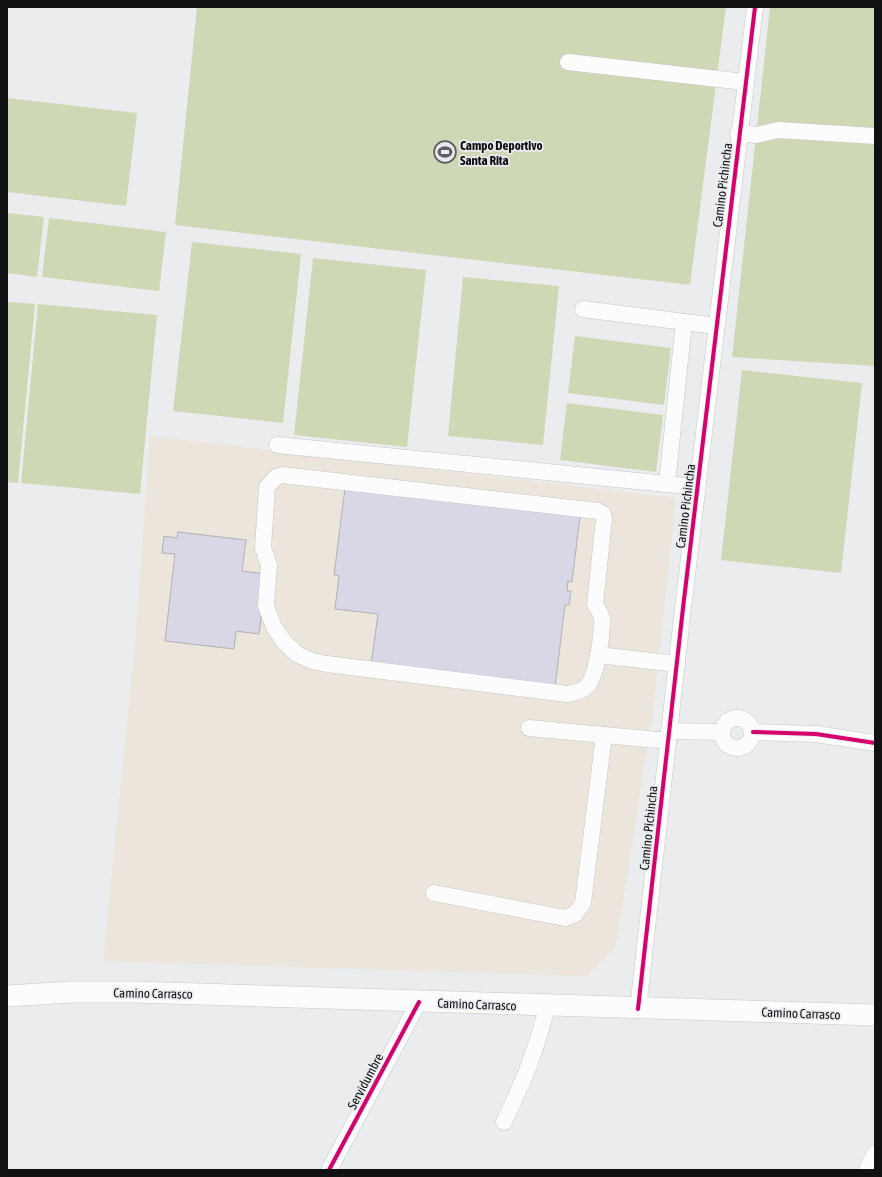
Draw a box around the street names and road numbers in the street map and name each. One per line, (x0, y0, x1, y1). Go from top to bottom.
street label: Camino Pichincha (710, 142, 735, 228)
street label: Camino Pichincha (673, 463, 698, 549)
street label: Camino Pichincha (637, 785, 660, 871)
street label: Camino Carrasco (113, 985, 193, 1002)
street label: Camino Carrasco (437, 996, 517, 1013)
street label: Camino Carrasco (761, 1005, 841, 1022)
street label: Servidumbre (344, 1051, 386, 1112)

